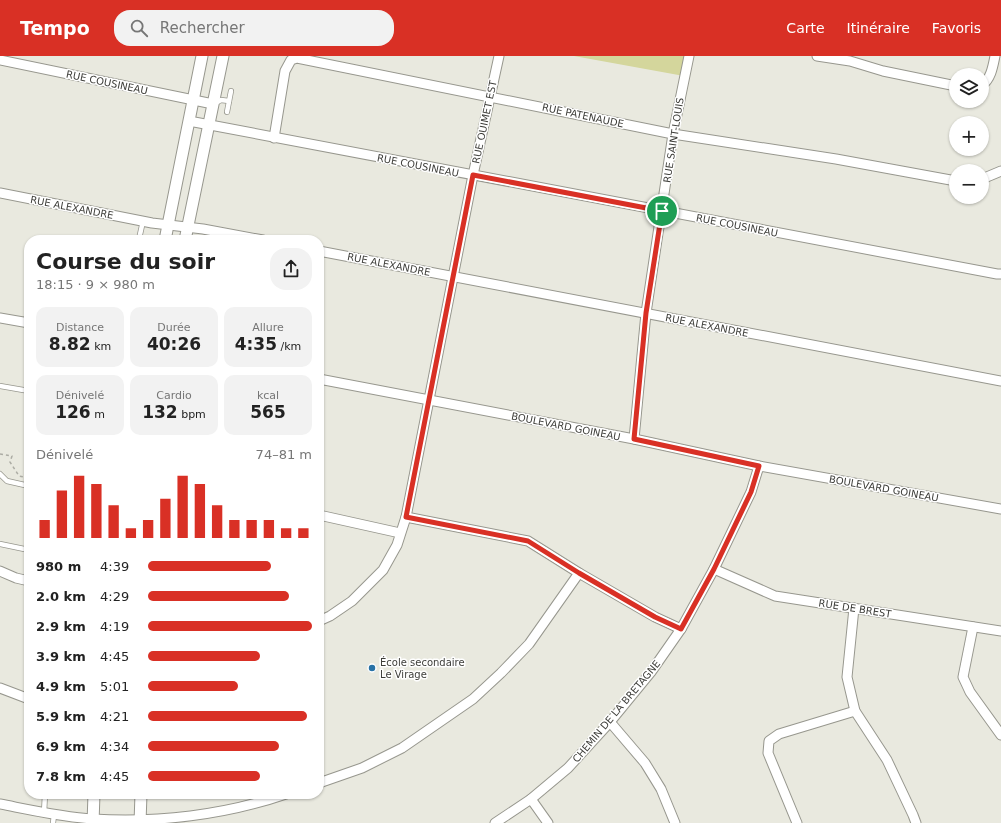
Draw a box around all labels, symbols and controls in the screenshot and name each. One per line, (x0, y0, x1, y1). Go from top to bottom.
search box (114, 10, 394, 46)
text: Tempo (20, 17, 90, 39)
icon: search (128, 17, 150, 39)
text: Rechercher (160, 19, 245, 37)
text: Carte (786, 20, 825, 36)
text: Itinéraire (847, 20, 910, 36)
text: Favoris (932, 20, 981, 36)
street label: RUE COUSINEAU (65, 68, 149, 97)
map controls (949, 68, 989, 204)
button: layers (949, 68, 989, 108)
street label: RUE OUIMET EST (470, 79, 499, 165)
street label: RUE SAINT-LOUIS (661, 97, 686, 183)
street label: RUE PATENAUDE (541, 101, 625, 130)
button: + (949, 116, 989, 156)
street label: RUE COUSINEAU (376, 152, 460, 179)
button: − (949, 164, 989, 204)
street label: RUE ALEXANDRE (29, 194, 114, 221)
pin (645, 194, 679, 228)
icon: arrive (651, 200, 673, 222)
street label: RUE COUSINEAU (695, 212, 779, 239)
button: share (270, 248, 312, 290)
text: Course du soir (36, 249, 215, 274)
street label: RUE ALEXANDRE (346, 251, 431, 278)
text: 18:15 · 9 × 980 m (36, 277, 155, 292)
street label: RUE ALEXANDRE (664, 312, 749, 339)
text: Distance (56, 321, 104, 334)
text: Durée (157, 321, 191, 334)
text: Allure (252, 321, 284, 334)
text: 8.82 (49, 334, 91, 354)
text: 40:26 (147, 334, 201, 354)
text: 4:35 (235, 334, 277, 354)
text: km (91, 340, 111, 353)
text: /km (277, 340, 301, 353)
text: Dénivelé (56, 389, 104, 402)
text: Cardio (156, 389, 192, 402)
text: kcal (257, 389, 279, 402)
text: 126 (55, 402, 91, 422)
text: 132 (142, 402, 178, 422)
text: 565 (250, 402, 286, 422)
text: m (91, 408, 105, 421)
text: bpm (178, 408, 206, 421)
street label: BOULEVARD GOINEAU (510, 410, 622, 442)
text: Dénivelé (36, 447, 93, 462)
text: 74–81 m (256, 447, 312, 462)
street label: BOULEVARD GOINEAU (828, 473, 940, 504)
text: 980 m (36, 559, 81, 574)
text: 4:39 (100, 559, 129, 574)
text: 2.0 km (36, 589, 86, 604)
text: 4:29 (100, 589, 129, 604)
street label: RUE DE BREST (818, 597, 893, 620)
text: 2.9 km (36, 619, 86, 634)
text: 4:19 (100, 619, 129, 634)
text: 3.9 km (36, 649, 86, 664)
text: 4:45 (100, 649, 129, 664)
place label: École secondaire Le Virage (380, 656, 465, 680)
street label: CHEMIN DE LA BRETAGNE (570, 658, 662, 765)
marker: École secondaire Le Virage (367, 663, 377, 673)
text: 4.9 km (36, 679, 86, 694)
text: 5:01 (100, 679, 129, 694)
text: 5.9 km (36, 709, 86, 724)
text: 4:21 (100, 709, 129, 724)
text: 6.9 km (36, 739, 86, 754)
text: 4:34 (100, 739, 129, 754)
text: 7.8 km (36, 769, 86, 784)
text: 4:45 (100, 769, 129, 784)

